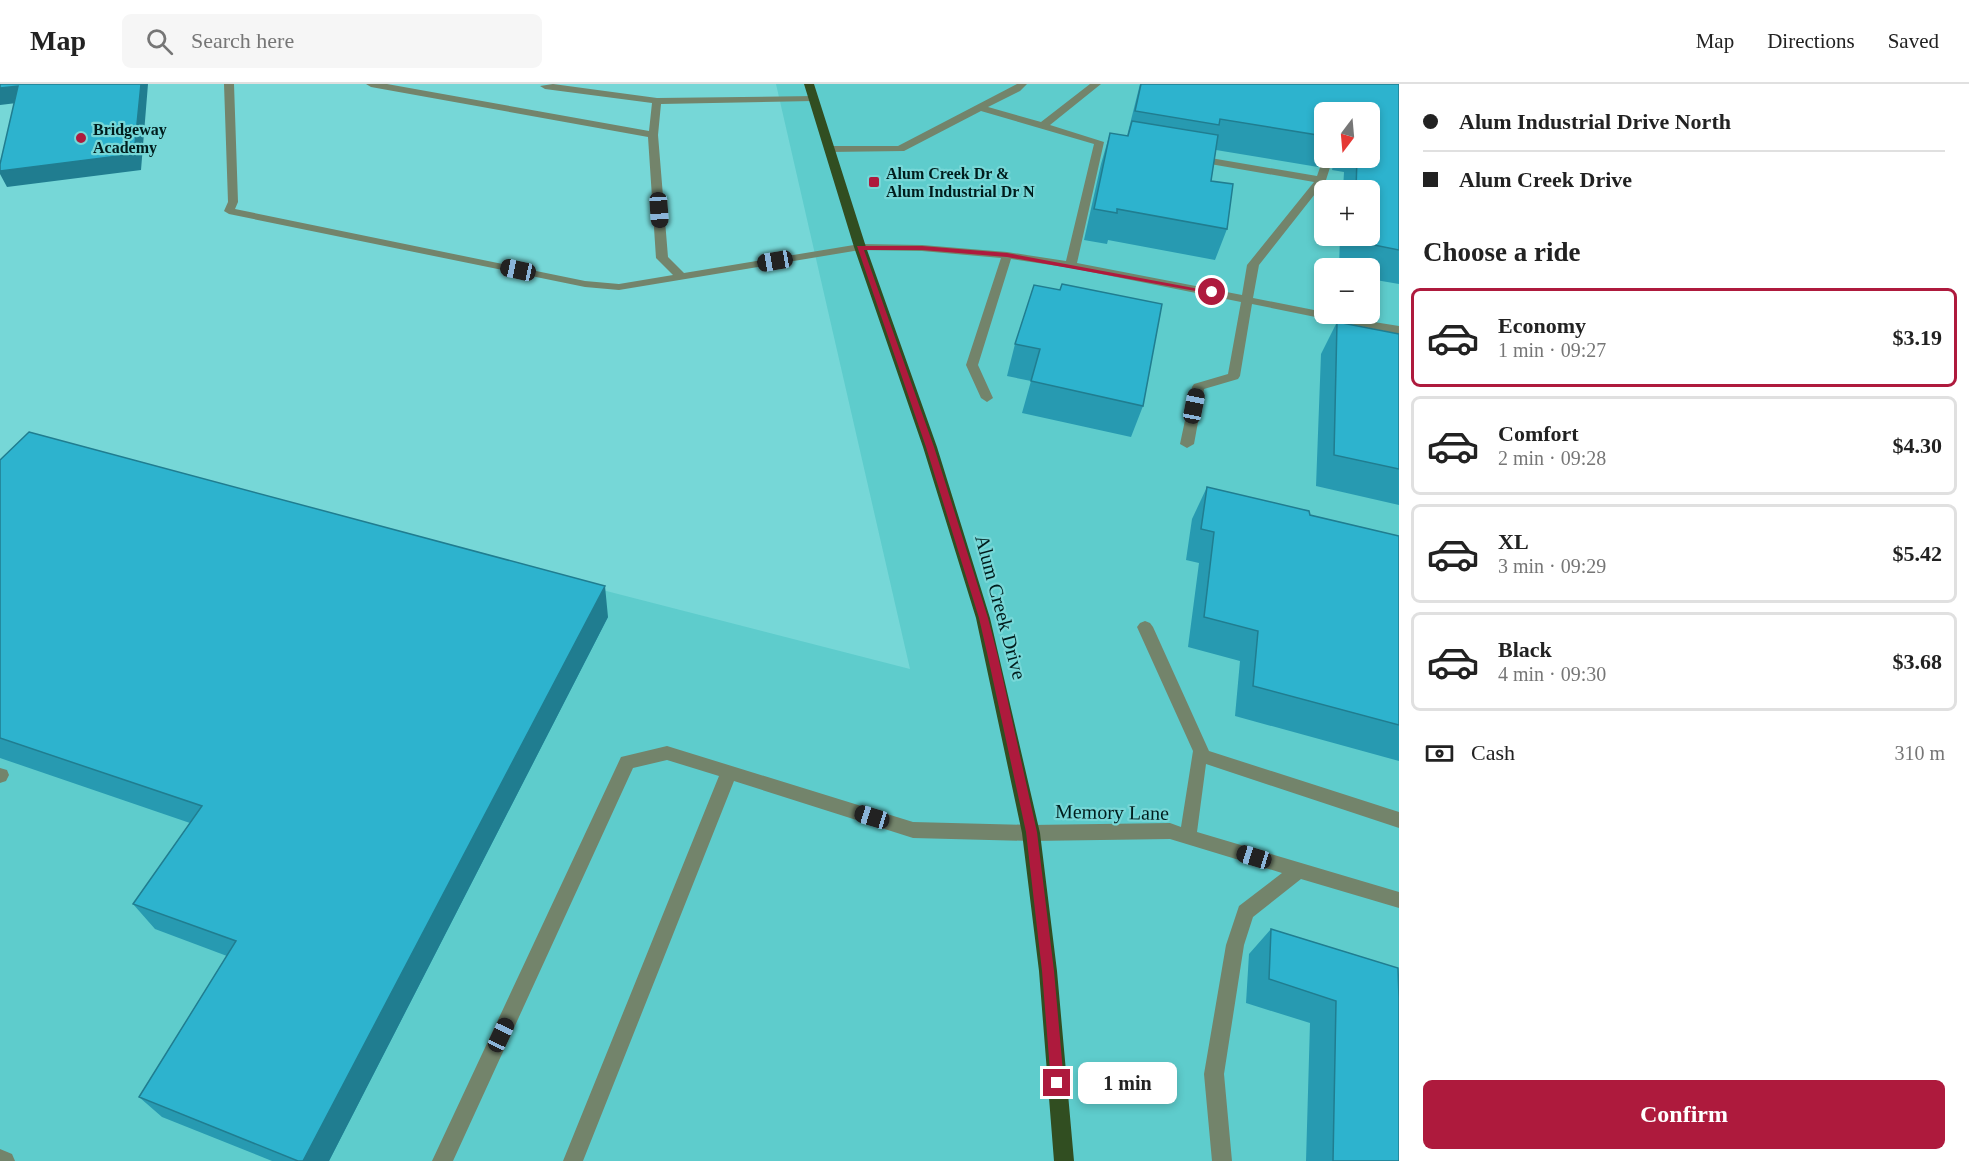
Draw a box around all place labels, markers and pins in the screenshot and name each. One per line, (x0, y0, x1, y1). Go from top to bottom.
place label: Bridgeway Academy (93, 121, 167, 157)
marker: Bridgeway Academy (74, 131, 88, 145)
place label: Alum Creek Dr & Alum Industrial Dr N (886, 165, 1035, 200)
marker: Alum Creek Dr & Alum Industrial Dr N (867, 175, 881, 189)

